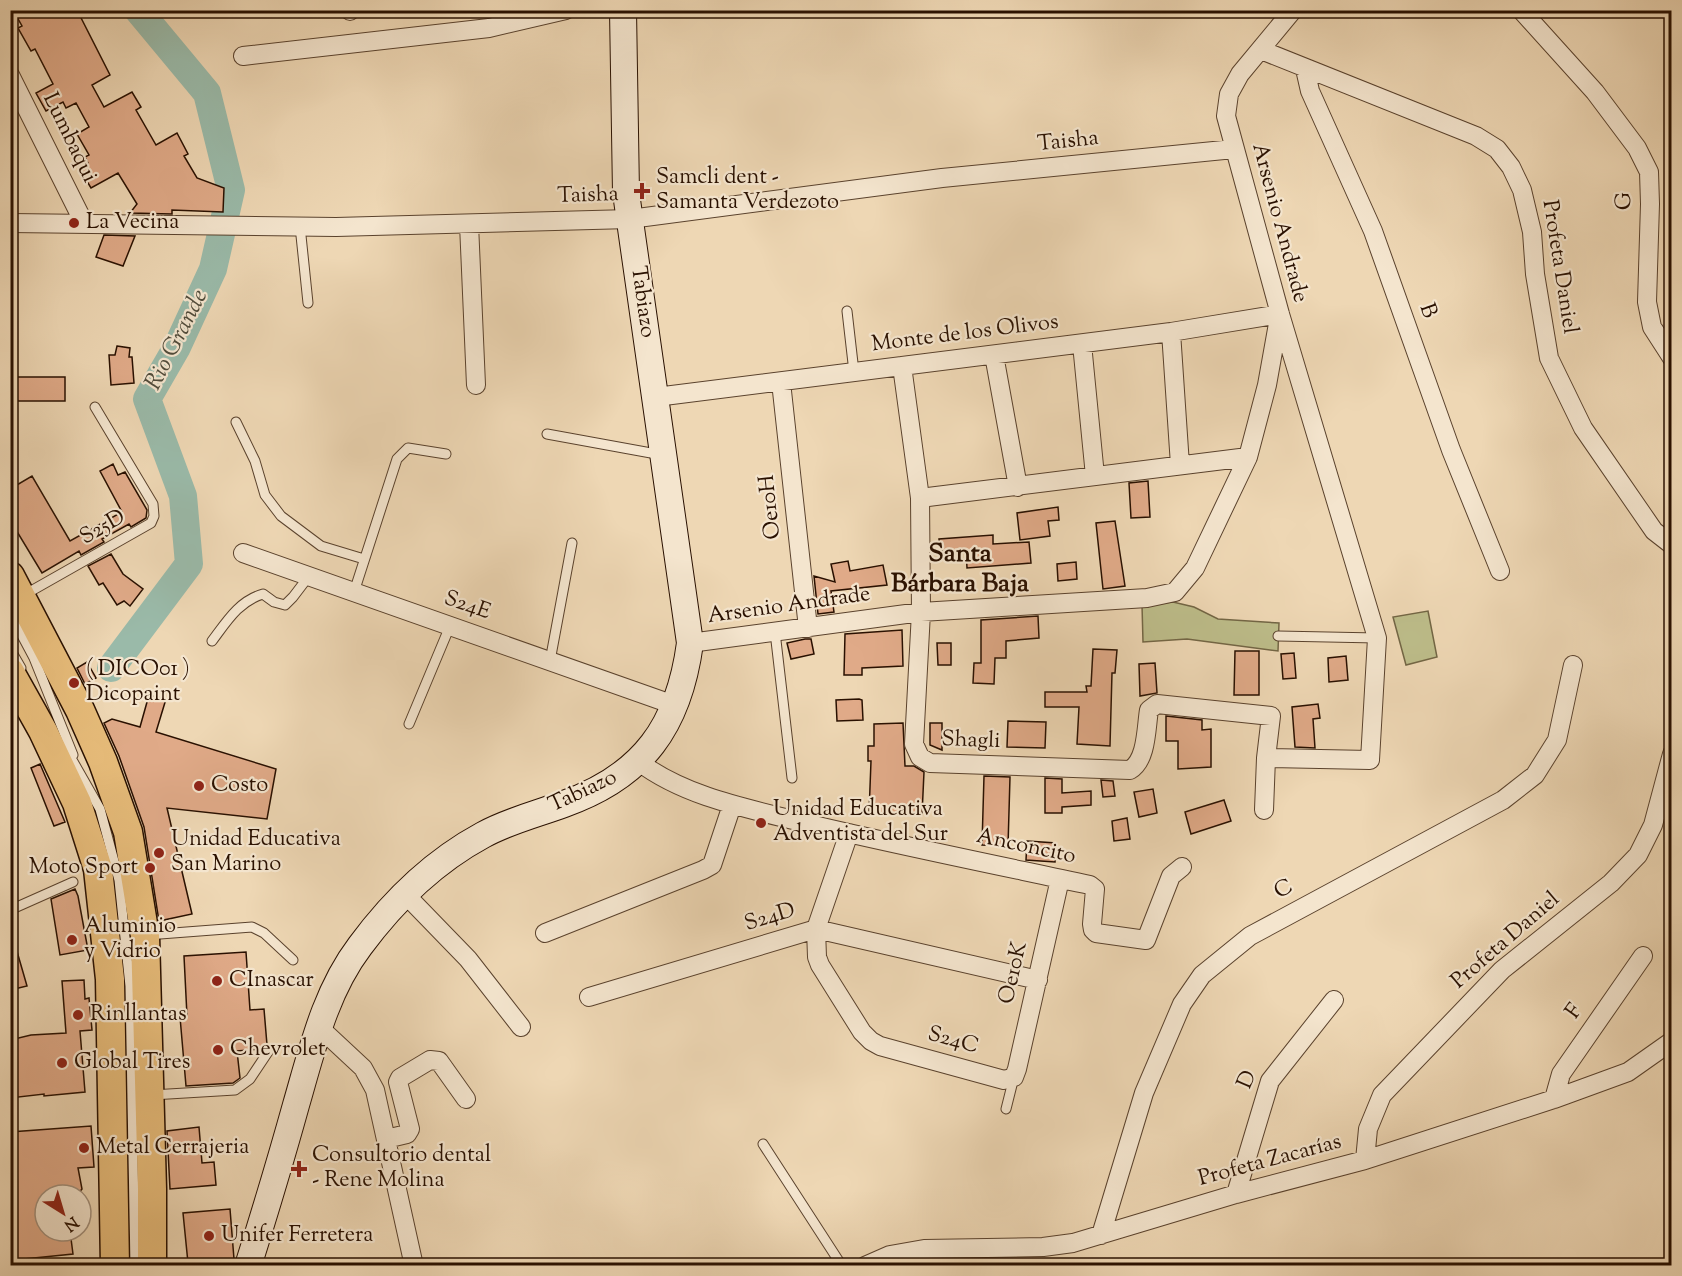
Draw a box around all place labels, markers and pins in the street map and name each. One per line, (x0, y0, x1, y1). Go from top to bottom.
place label: Samcli dent - Samanta Verdezoto (656, 162, 839, 219)
marker: Samcli dent - Samanta Verdezoto (633, 182, 651, 200)
place label: La Vecina (86, 207, 179, 239)
marker: La Vecina (67, 216, 81, 230)
place label: ( DICO01 ) Dicopaint (86, 654, 190, 711)
marker: ( DICO01 ) Dicopaint (67, 676, 81, 690)
place label: Costo (211, 770, 268, 802)
marker: Costo (192, 779, 206, 793)
place label: Unidad Educativa Adventista del Sur (773, 794, 948, 851)
marker: Unidad Educativa Adventista del Sur (754, 816, 768, 830)
place label: Unidad Educativa San Marino (171, 824, 341, 881)
marker: Unidad Educativa San Marino (152, 846, 166, 860)
place label: Moto Sport (29, 852, 138, 884)
marker: Moto Sport (143, 861, 157, 875)
place label: Aluminio y Vidrio (84, 911, 176, 968)
marker: Aluminio y Vidrio (65, 933, 79, 947)
place label: CInascar (229, 965, 314, 997)
marker: CInascar (210, 974, 224, 988)
place label: Rinllantas (90, 999, 187, 1031)
marker: Rinllantas (71, 1008, 85, 1022)
place label: Chevrolet (230, 1034, 326, 1066)
marker: Chevrolet (211, 1043, 225, 1057)
place label: Global Tires (74, 1047, 190, 1079)
marker: Global Tires (55, 1056, 69, 1070)
place label: Metal Cerrajeria (96, 1132, 249, 1164)
place label: Consultorio dental - Rene Molina (312, 1140, 491, 1197)
marker: Metal Cerrajeria (77, 1141, 91, 1155)
marker: Consultorio dental - Rene Molina (290, 1160, 308, 1178)
place label: Unifer Ferretera (221, 1220, 373, 1252)
marker: Unifer Ferretera (202, 1229, 216, 1243)

